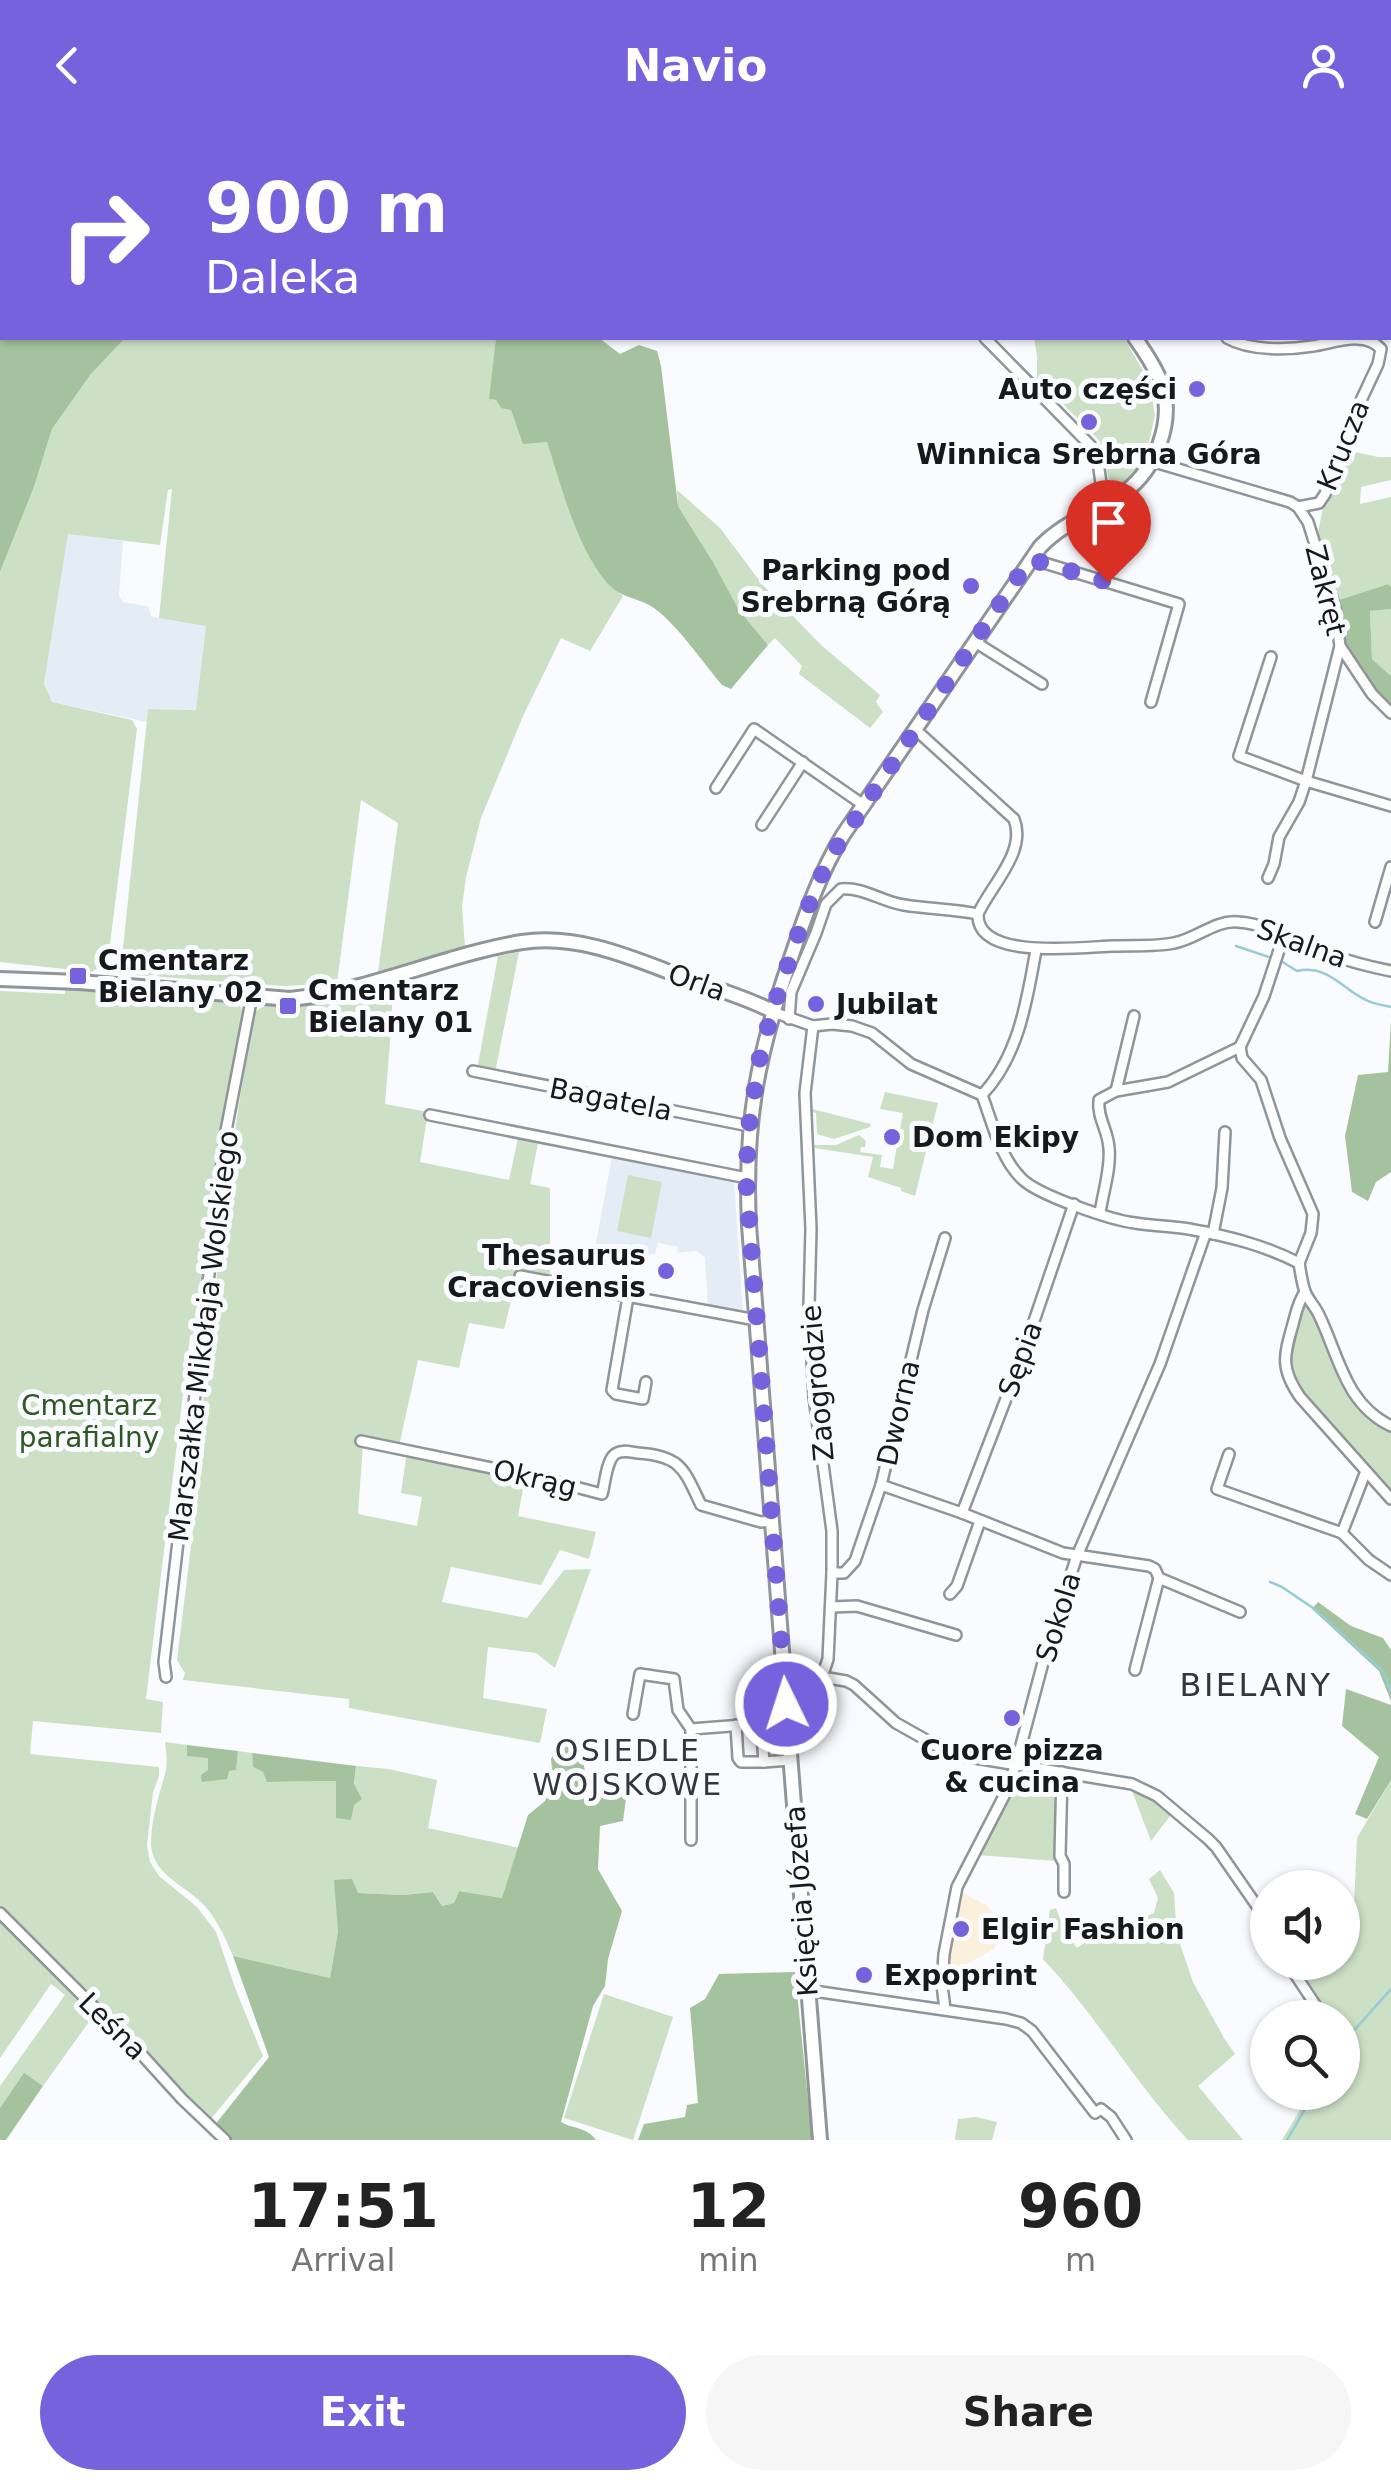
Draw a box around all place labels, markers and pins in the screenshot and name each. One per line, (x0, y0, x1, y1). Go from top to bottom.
place label: Auto części (998, 373, 1177, 406)
marker: Auto części (1186, 378, 1208, 400)
marker: Winnica Srebrna Góra (1078, 411, 1100, 433)
place label: Winnica Srebrna Góra (916, 438, 1262, 471)
pin (1066, 480, 1151, 583)
place label: Parking pod Srebrną Górą (741, 554, 951, 619)
marker: Parking pod Srebrną Górą (960, 575, 982, 597)
place label: Cmentarz Bielany 02 (98, 944, 263, 1009)
marker: Cmentarz Bielany 02 (67, 965, 89, 987)
place label: Cmentarz Bielany 01 (308, 974, 473, 1039)
place label: Jubilat (834, 988, 938, 1021)
marker: Jubilat (805, 993, 827, 1015)
marker: Cmentarz Bielany 01 (277, 995, 299, 1017)
place label: Dom Ekipy (912, 1121, 1079, 1154)
marker: Dom Ekipy (881, 1126, 903, 1148)
place label: Thesaurus Cracoviensis (447, 1239, 646, 1304)
marker: Thesaurus Cracoviensis (655, 1260, 677, 1282)
marker: Cuore pizza & cucina (1001, 1707, 1023, 1729)
place label: Cuore pizza & cucina (920, 1734, 1104, 1799)
place label: Elgir Fashion (981, 1913, 1185, 1946)
marker: Elgir Fashion (950, 1918, 972, 1940)
place label: Expoprint (884, 1959, 1037, 1992)
marker: Expoprint (853, 1964, 875, 1986)

